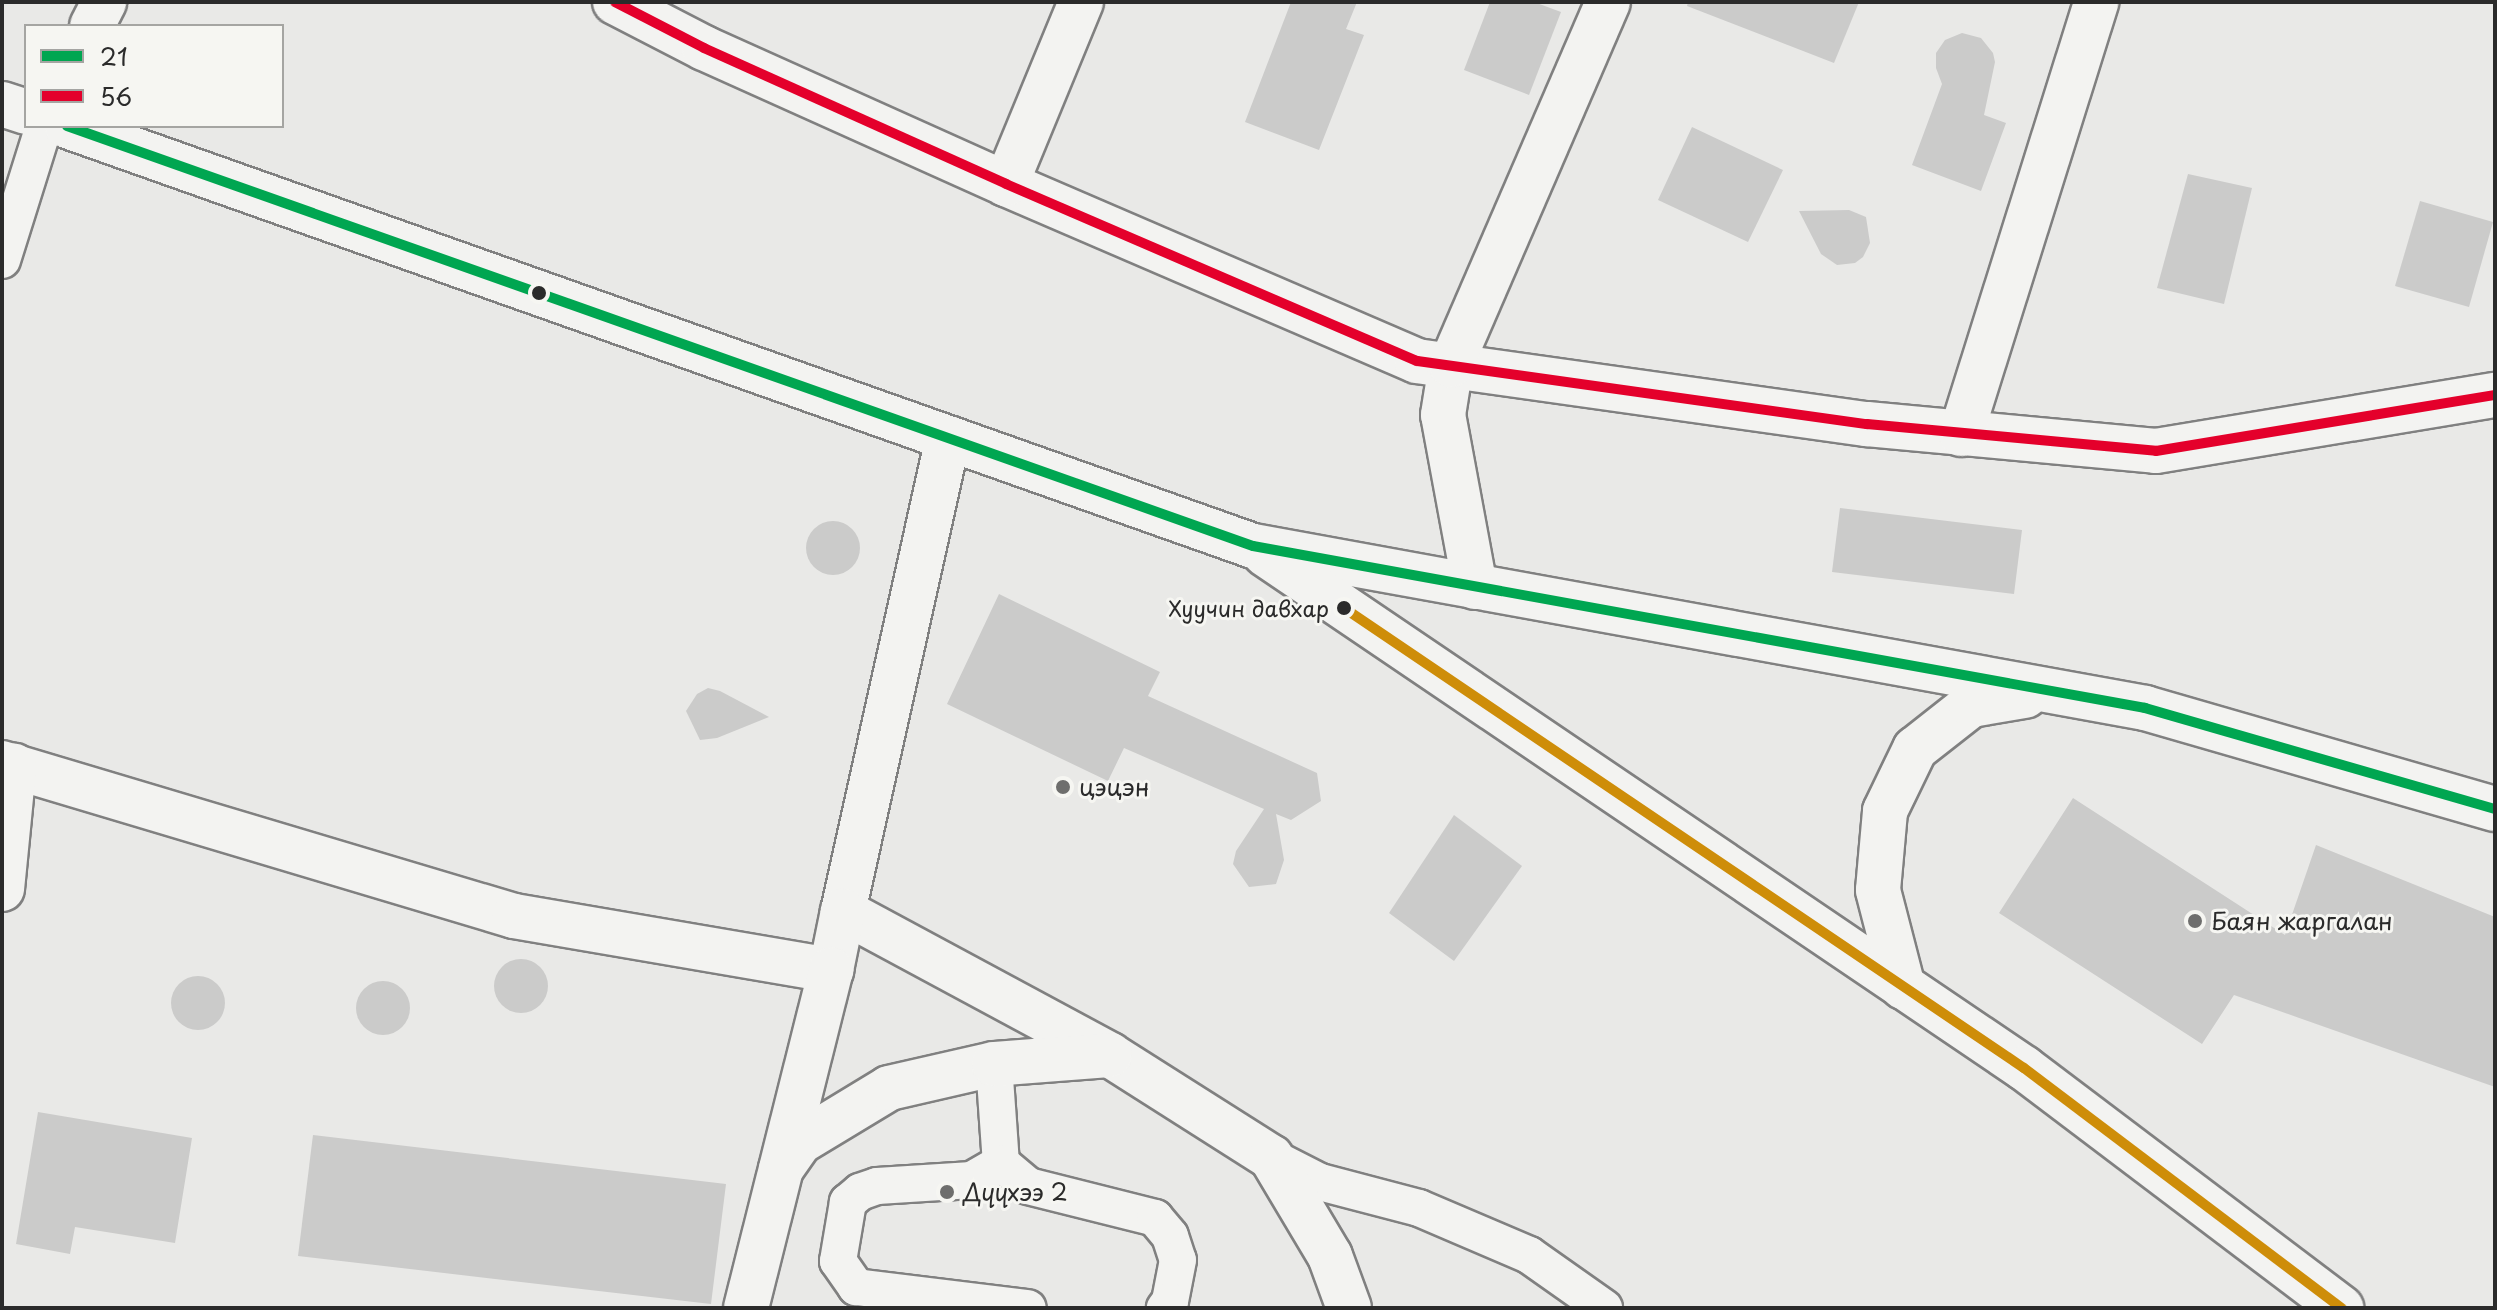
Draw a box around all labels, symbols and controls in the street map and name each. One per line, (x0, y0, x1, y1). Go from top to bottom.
legend (24, 24, 284, 128)
text: 21 (100, 38, 128, 74)
text: 56 (100, 78, 132, 114)
unlabelled marker (531, 285, 547, 301)
place label: Хуучин давхар (1169, 595, 1329, 621)
marker: Хуучин давхар (1336, 600, 1352, 616)
place label: цэцэн (1079, 773, 1149, 801)
marker: цэцэн (1054, 778, 1072, 796)
place label: Баян жаргалан (2211, 907, 2392, 935)
marker: Баян жаргалан (2186, 912, 2204, 930)
place label: Дүүхээ 2 (963, 1178, 1069, 1206)
marker: Дүүхээ 2 (938, 1183, 956, 1201)

